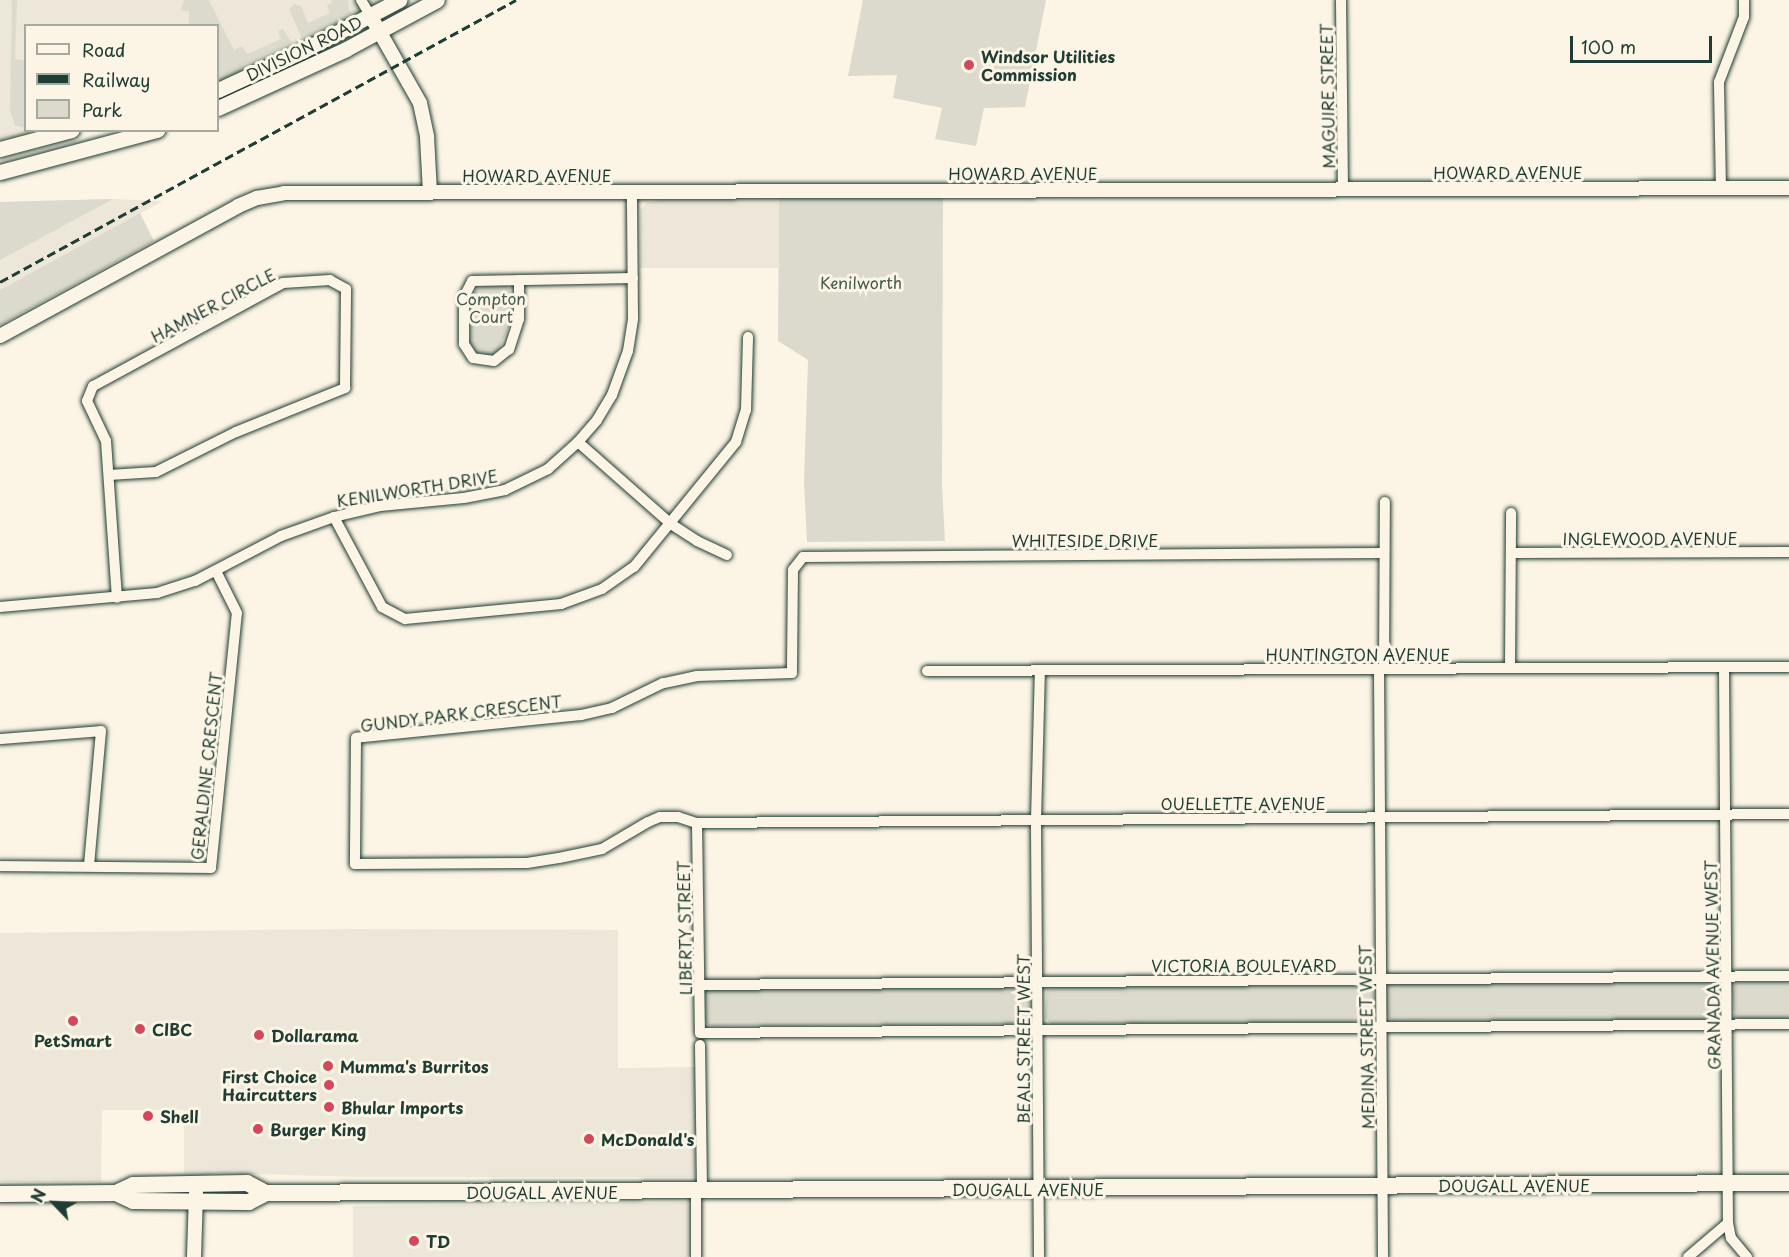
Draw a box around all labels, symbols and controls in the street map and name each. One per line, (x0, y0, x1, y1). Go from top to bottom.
street label: DIVISION ROAD (243, 12, 365, 84)
street label: MAGUIRE STREET (1316, 23, 1338, 169)
legend (24, 24, 219, 132)
scale bar (1573, 24, 1716, 62)
text: 100 m (1581, 33, 1636, 60)
text: Road (82, 36, 126, 63)
place label: Windsor Utilities Commission (981, 46, 1116, 84)
marker: Windsor Utilities Commission (962, 58, 976, 72)
text: Railway (82, 66, 150, 93)
text: Park (82, 96, 122, 123)
street label: HOWARD AVENUE (1433, 162, 1583, 182)
street label: HOWARD AVENUE (948, 163, 1098, 183)
street label: HOWARD AVENUE (462, 165, 612, 185)
street label: HAMNER CIRCLE (147, 264, 279, 346)
park label: Kenilworth (820, 272, 902, 292)
park label: Compton Court (456, 288, 526, 326)
street label: KENILWORTH DRIVE (335, 466, 499, 510)
street label: INGLEWOOD AVENUE (1562, 528, 1738, 548)
street label: WHITESIDE DRIVE (1011, 530, 1159, 550)
street label: HUNTINGTON AVENUE (1266, 644, 1450, 664)
street label: GERALDINE CRESCENT (187, 672, 225, 860)
street label: GUNDY PARK CRESCENT (359, 691, 563, 735)
street label: OUELLETTE AVENUE (1160, 793, 1326, 813)
street label: GRANADA AVENUE WEST (1701, 859, 1723, 1071)
street label: LIBERTY STREET (673, 860, 695, 996)
street label: MEDINA STREET WEST (1355, 943, 1377, 1131)
street label: BEALS STREET WEST (1013, 952, 1033, 1126)
street label: VICTORIA BOULEVARD (1152, 955, 1336, 975)
marker: PetSmart (66, 1014, 80, 1028)
place label: CIBC (152, 1019, 192, 1039)
marker: CIBC (133, 1022, 147, 1036)
place label: Dollarama (271, 1025, 359, 1045)
marker: Dollarama (252, 1028, 266, 1042)
place label: PetSmart (34, 1030, 112, 1050)
place label: Mumma's Burritos (340, 1056, 489, 1076)
marker: Mumma's Burritos (321, 1059, 335, 1073)
place label: First Choice Haircutters (222, 1066, 317, 1104)
marker: First Choice Haircutters (322, 1078, 336, 1092)
place label: Bhular Imports (341, 1097, 464, 1117)
marker: Bhular Imports (322, 1100, 336, 1114)
place label: Shell (160, 1106, 198, 1126)
marker: Shell (141, 1109, 155, 1123)
place label: Burger King (270, 1119, 366, 1139)
marker: Burger King (251, 1122, 265, 1136)
place label: McDonald's (601, 1129, 695, 1149)
marker: McDonald's (582, 1132, 596, 1146)
north arrow (24, 1173, 84, 1233)
street label: DOUGALL AVENUE (1438, 1175, 1590, 1195)
street label: DOUGALL AVENUE (952, 1179, 1104, 1199)
street label: DOUGALL AVENUE (466, 1182, 618, 1202)
text: N (24, 1185, 51, 1206)
place label: TD (426, 1231, 450, 1251)
marker: TD (407, 1234, 421, 1248)

